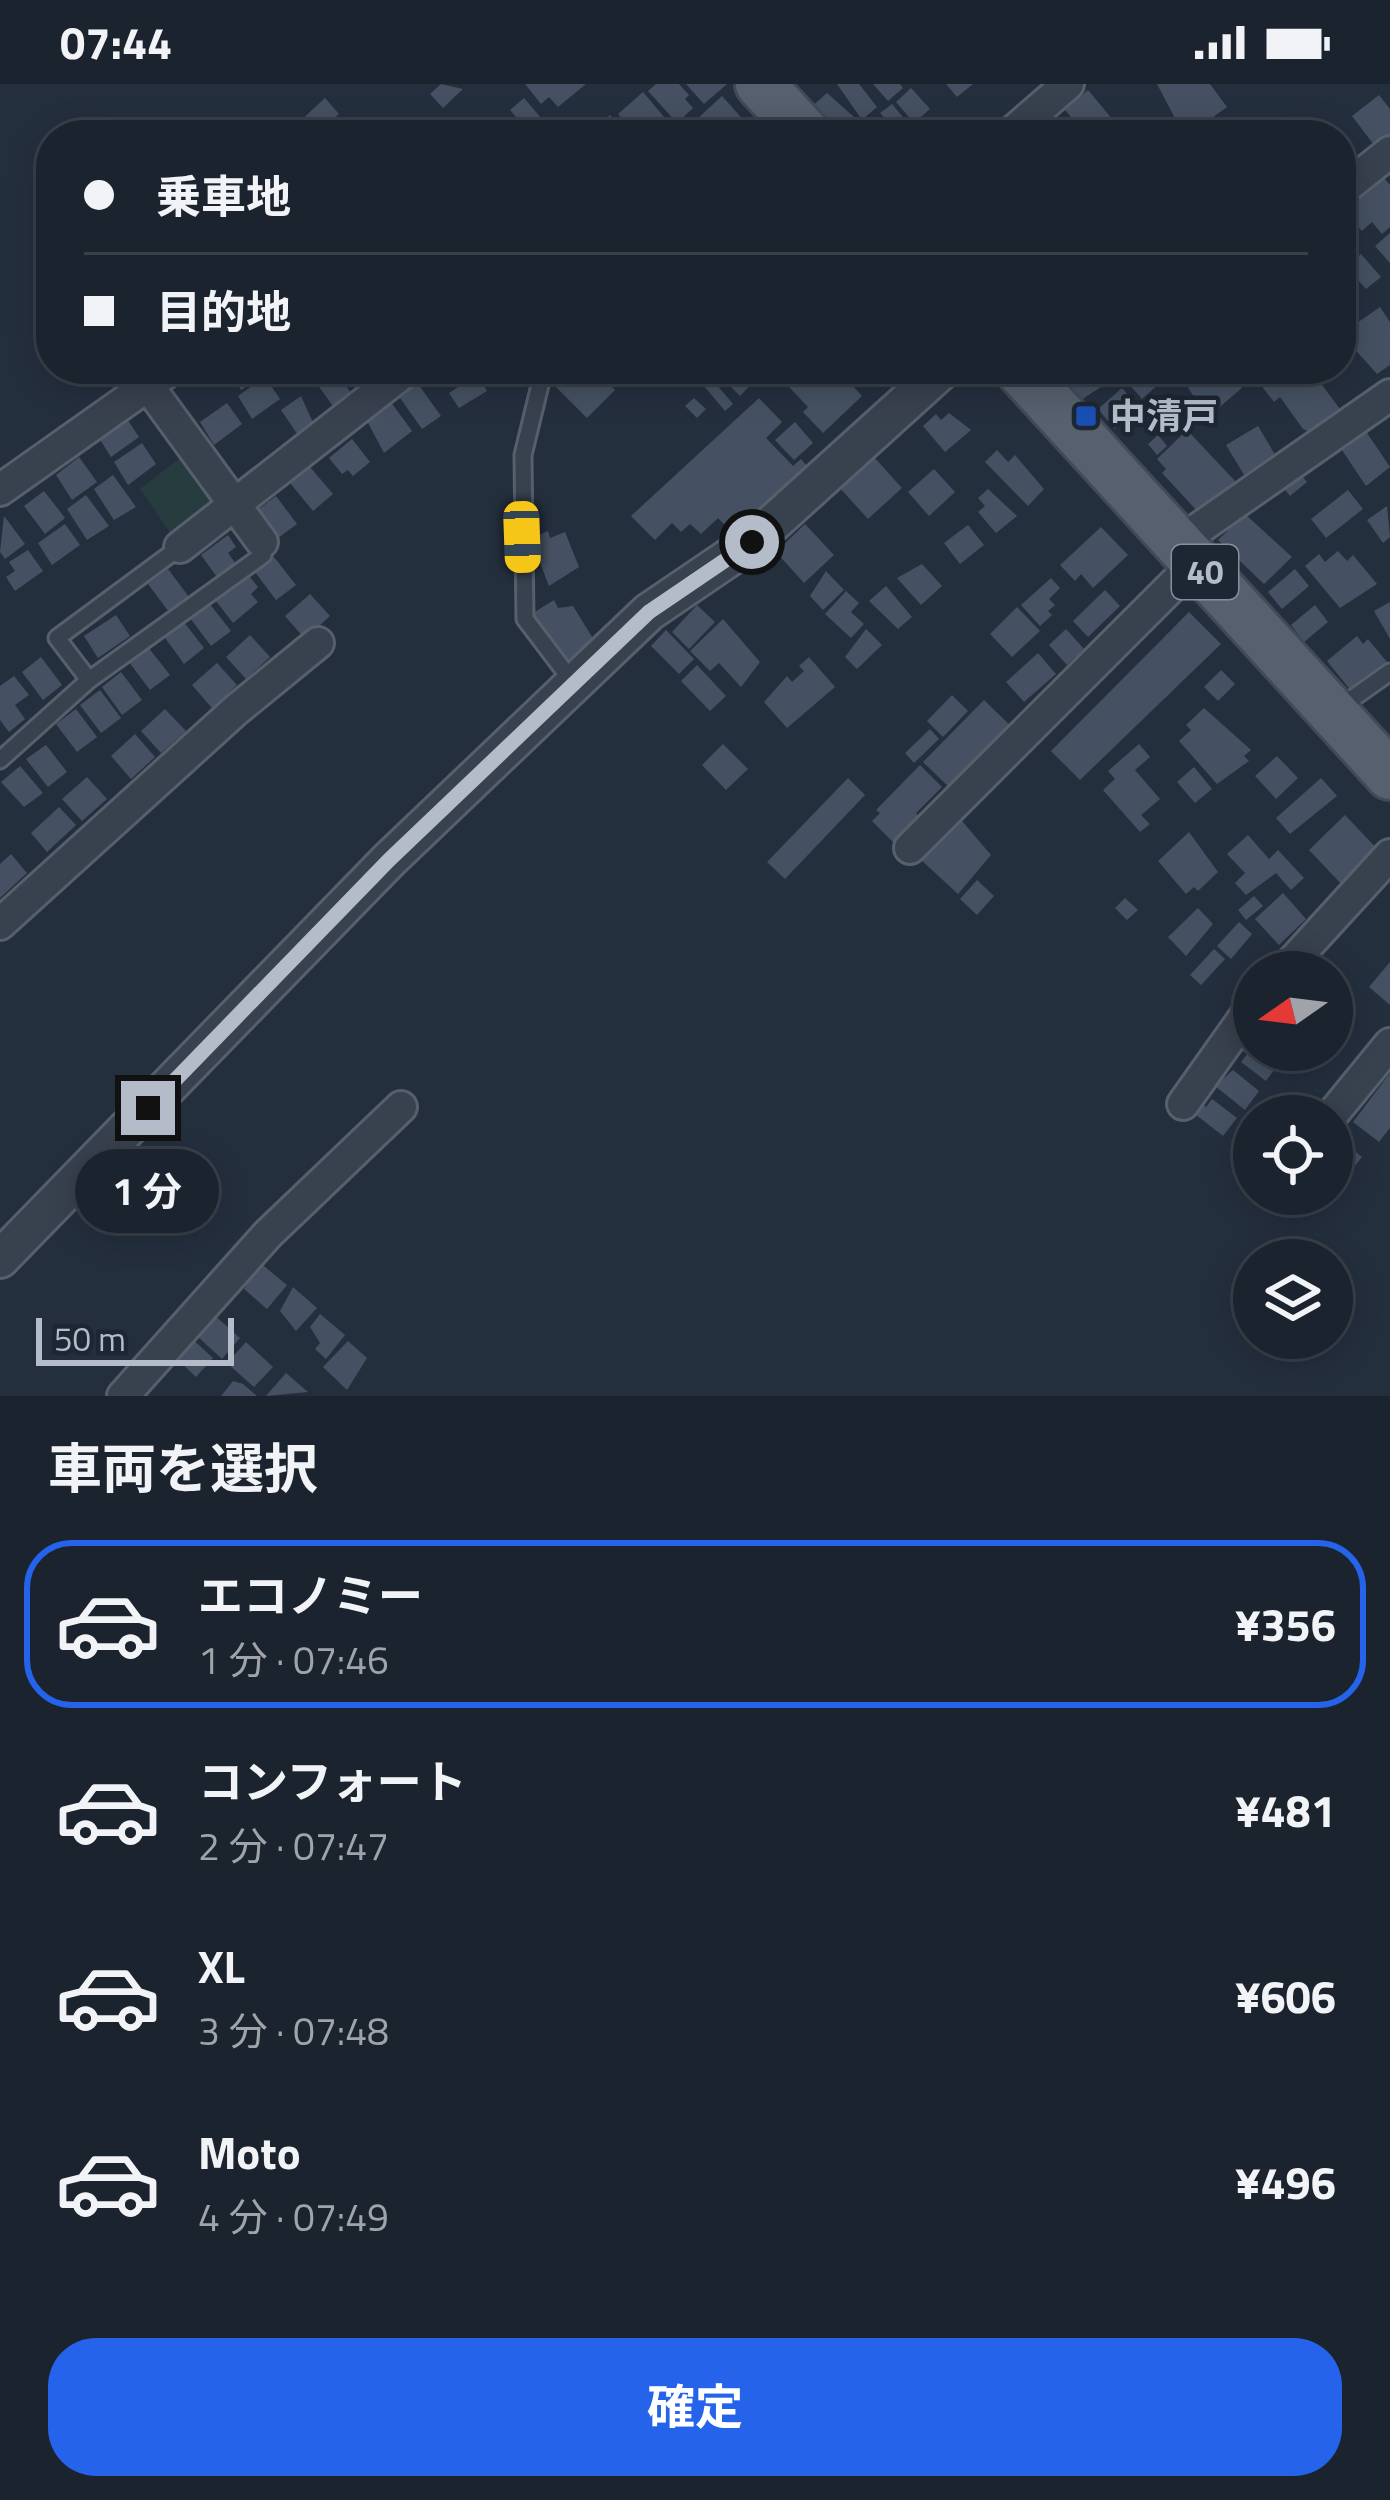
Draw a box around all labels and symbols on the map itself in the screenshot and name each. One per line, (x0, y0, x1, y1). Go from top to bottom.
place label: 中清戸 (1110, 388, 1218, 443)
marker: 中清戸 (1073, 403, 1099, 429)
car (503, 500, 541, 574)
route start (725, 515, 779, 569)
road number: 40 (1172, 545, 1238, 599)
north arrow (1233, 951, 1353, 1071)
route end (121, 1081, 175, 1135)
callout: 1 分 (76, 1150, 220, 1234)
scale bar (36, 1312, 234, 1365)

